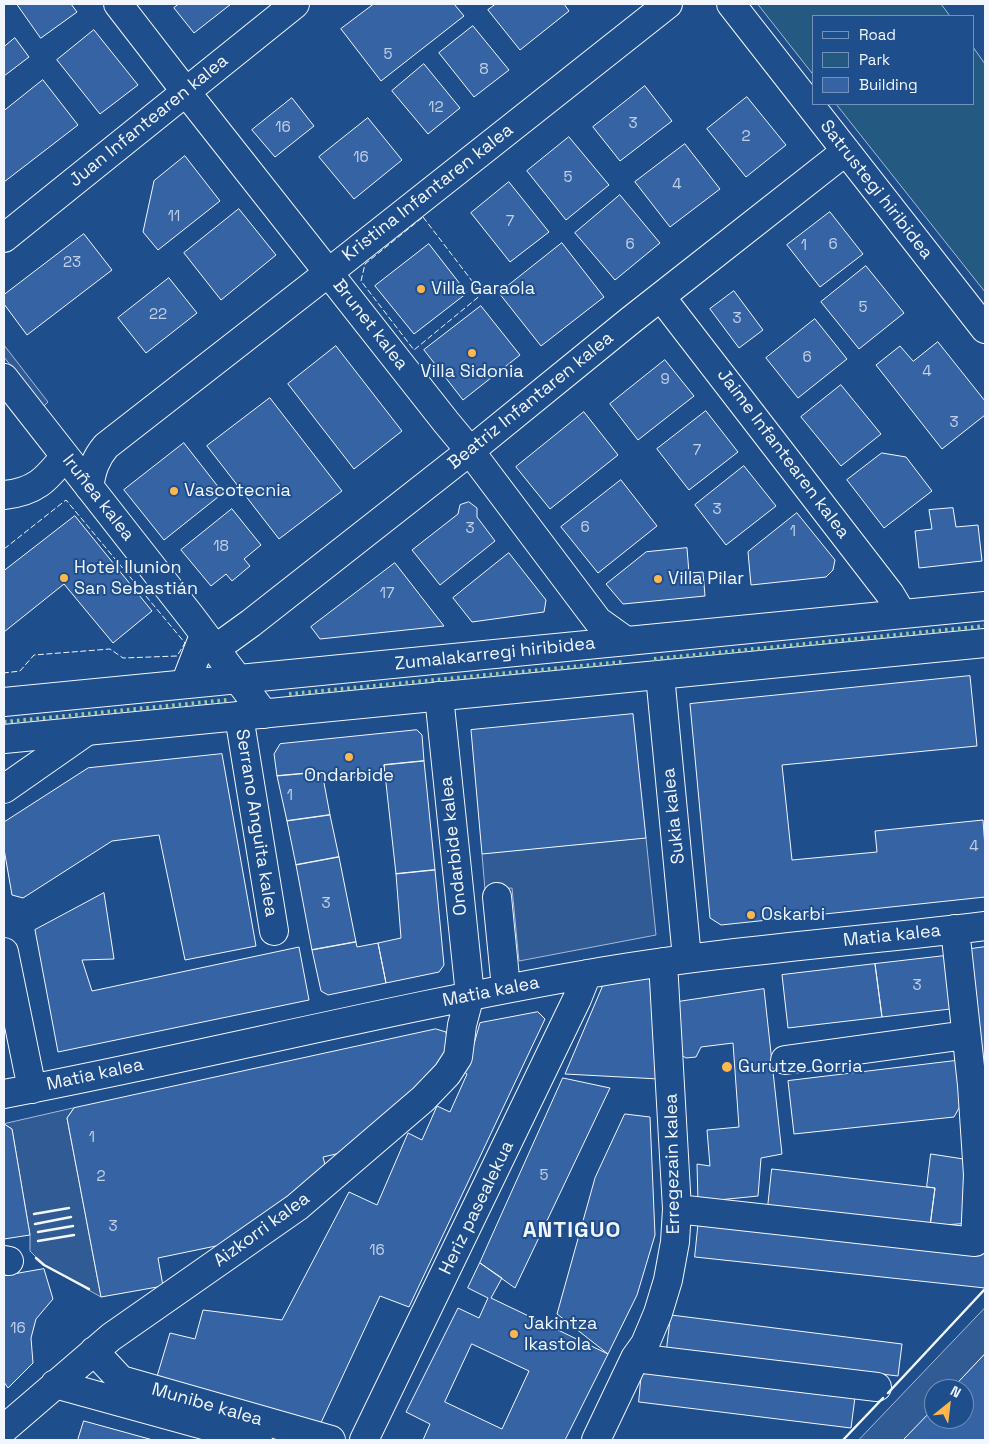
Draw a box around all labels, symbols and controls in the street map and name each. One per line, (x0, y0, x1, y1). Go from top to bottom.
legend (812, 15, 974, 105)
text: Road (859, 25, 896, 44)
house number: 5 (384, 46, 392, 64)
street label: Juan Infantearen kalea (65, 50, 233, 192)
text: Park (859, 50, 890, 69)
house number: 8 (479, 61, 489, 79)
text: Building (859, 75, 918, 94)
house number: 12 (428, 99, 444, 117)
house number: 3 (628, 115, 638, 133)
street label: Satrustegi hiribidea (815, 116, 937, 264)
house number: 16 (275, 119, 291, 137)
street label: Kristina Infantaren kalea (338, 120, 518, 266)
house number: 2 (741, 128, 751, 146)
house number: 16 (353, 149, 369, 167)
house number: 5 (564, 169, 572, 187)
house number: 4 (672, 176, 682, 194)
house number: 11 (168, 208, 180, 226)
house number: 7 (506, 213, 514, 231)
house number: 6 (625, 236, 635, 254)
house number: 6 (828, 236, 838, 254)
house number: 1 (801, 237, 807, 255)
house number: 23 (63, 254, 81, 272)
street label: Brunet kalea (328, 275, 412, 375)
place label: Villa Garaola (431, 278, 535, 300)
marker: Villa Garaola (415, 283, 427, 295)
house number: 5 (859, 299, 867, 317)
house number: 22 (149, 306, 167, 324)
house number: 3 (732, 310, 742, 328)
street label: Beatriz Infantaren kalea (444, 328, 618, 474)
marker: Villa Sidonia (466, 347, 478, 359)
house number: 6 (802, 349, 812, 367)
place label: Villa Sidonia (420, 361, 524, 383)
house number: 4 (922, 363, 932, 381)
street label: Jaime Infantearen kalea (712, 365, 854, 543)
house number: 9 (660, 371, 670, 389)
house number: 3 (949, 414, 959, 432)
house number: 7 (693, 442, 701, 460)
street label: Iruñea kalea (57, 450, 139, 546)
place label: Vascotecnia (184, 480, 291, 502)
marker: Vascotecnia (168, 485, 180, 497)
house number: 3 (712, 501, 722, 519)
house number: 6 (580, 519, 590, 537)
house number: 3 (465, 520, 475, 538)
house number: 1 (790, 523, 796, 541)
house number: 18 (213, 538, 229, 556)
place label: Hotel Ilunion San Sebastián (74, 557, 198, 600)
place label: Villa Pilar (668, 568, 744, 590)
marker: Hotel Ilunion San Sebastián (58, 572, 70, 584)
marker: Villa Pilar (652, 573, 664, 585)
house number: 17 (380, 585, 394, 603)
street label: Zumalakarregi hiribidea (394, 633, 596, 675)
street label: Serrano Anguita kalea (230, 728, 282, 918)
marker: Ondarbide (343, 751, 355, 763)
place label: Ondarbide (304, 765, 394, 787)
street label: Sukia kalea (658, 767, 690, 865)
street label: Ondarbide kalea (436, 775, 472, 917)
house number: 1 (287, 787, 293, 805)
house number: 4 (969, 838, 979, 856)
house number: 3 (321, 895, 331, 913)
place label: Oskarbi (761, 904, 825, 926)
marker: Oskarbi (745, 909, 757, 921)
street label: Matia kalea (842, 920, 942, 952)
street label: Matia kalea (441, 972, 541, 1012)
house number: 3 (912, 977, 922, 995)
street label: Matia kalea (45, 1054, 145, 1096)
place label: Gurutze Gorria (738, 1056, 863, 1078)
marker: Gurutze Gorria (720, 1060, 734, 1074)
street label: Erregezain kalea (661, 1093, 685, 1235)
house number: 1 (89, 1129, 95, 1147)
street label: Heriz pasealekua (435, 1138, 519, 1278)
house number: 5 (540, 1167, 548, 1185)
house number: 2 (96, 1168, 106, 1186)
street label: Aizkorri kalea (210, 1188, 314, 1272)
house number: 3 (108, 1218, 118, 1236)
district label: ANTIGUO (522, 1218, 622, 1244)
house number: 16 (369, 1242, 385, 1260)
place label: Jakintza Ikastola (524, 1313, 597, 1356)
house number: 16 (10, 1320, 26, 1338)
marker: Jakintza Ikastola (508, 1328, 520, 1340)
street label: Munibe kalea (149, 1379, 265, 1431)
north arrow (924, 1379, 974, 1429)
text: N (947, 1382, 964, 1402)

